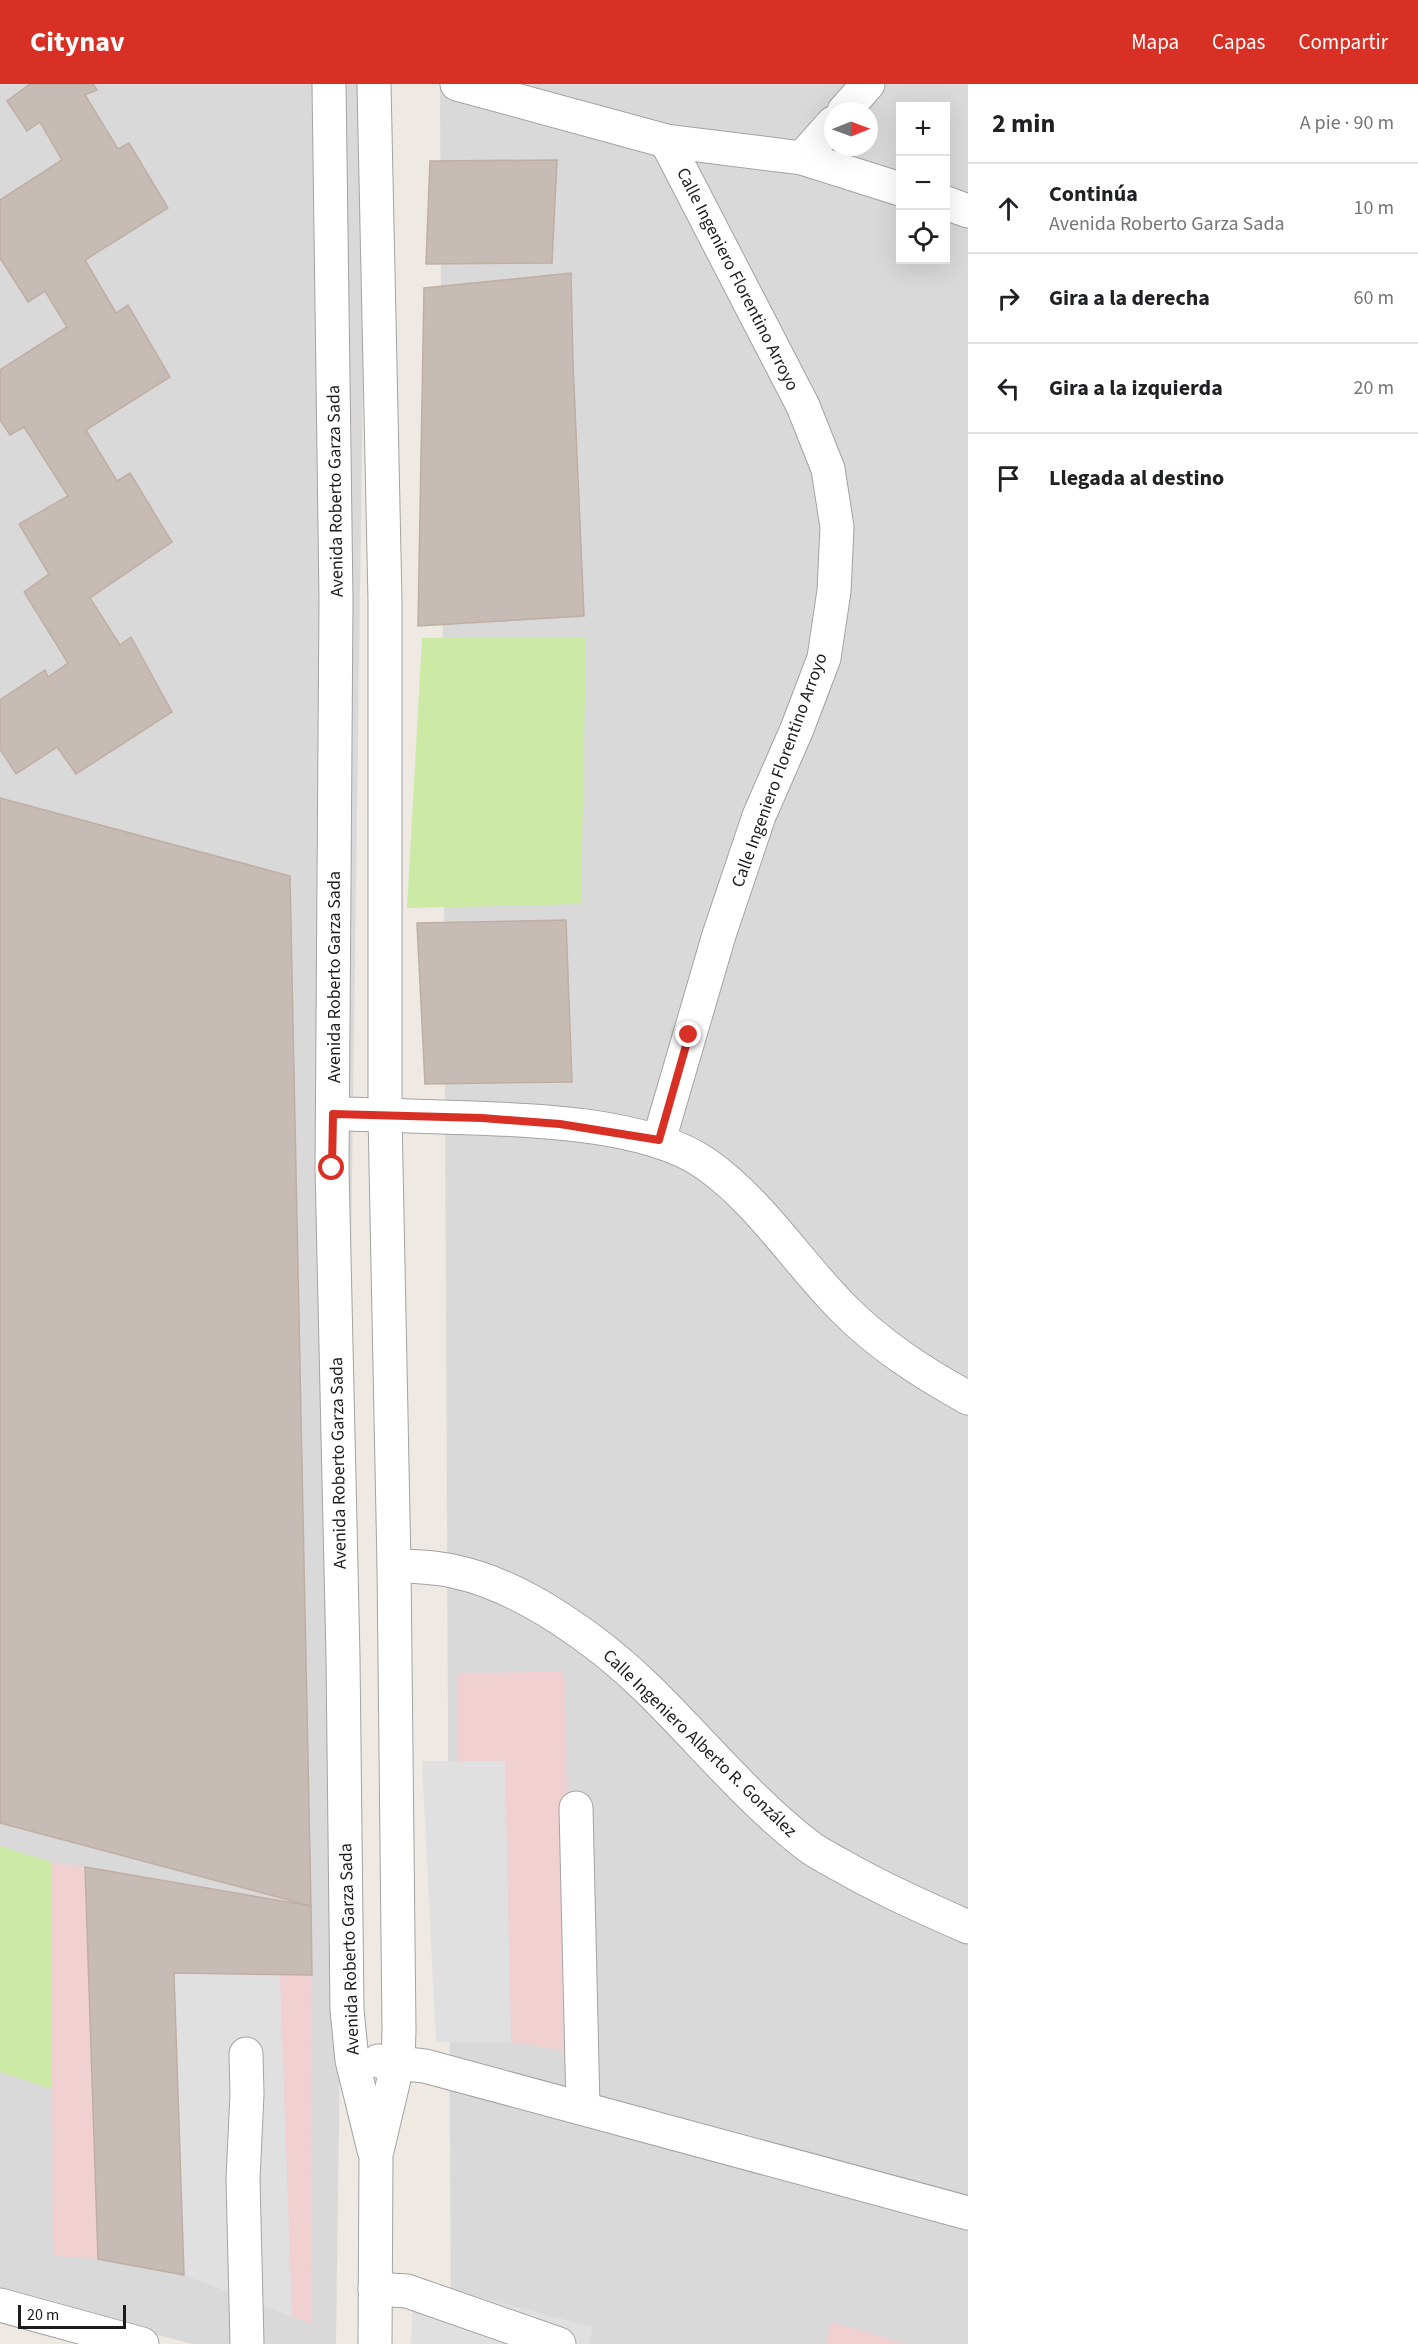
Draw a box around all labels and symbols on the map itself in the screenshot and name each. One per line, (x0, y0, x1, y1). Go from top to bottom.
north arrow (824, 102, 878, 156)
street label: Calle Ingeniero Florentino Arroyo (670, 163, 805, 395)
street label: Avenida Roberto Garza Sada (321, 385, 350, 597)
street label: Calle Ingeniero Florentino Arroyo (725, 650, 834, 891)
street label: Avenida Roberto Garza Sada (322, 871, 347, 1083)
route end (675, 1021, 701, 1047)
route start (318, 1154, 344, 1180)
street label: Avenida Roberto Garza Sada (324, 1357, 353, 1569)
street label: Calle Ingeniero Alberto R. González (597, 1644, 803, 1843)
street label: Avenida Roberto Garza Sada (333, 1843, 366, 2055)
scale bar (18, 2302, 126, 2330)

